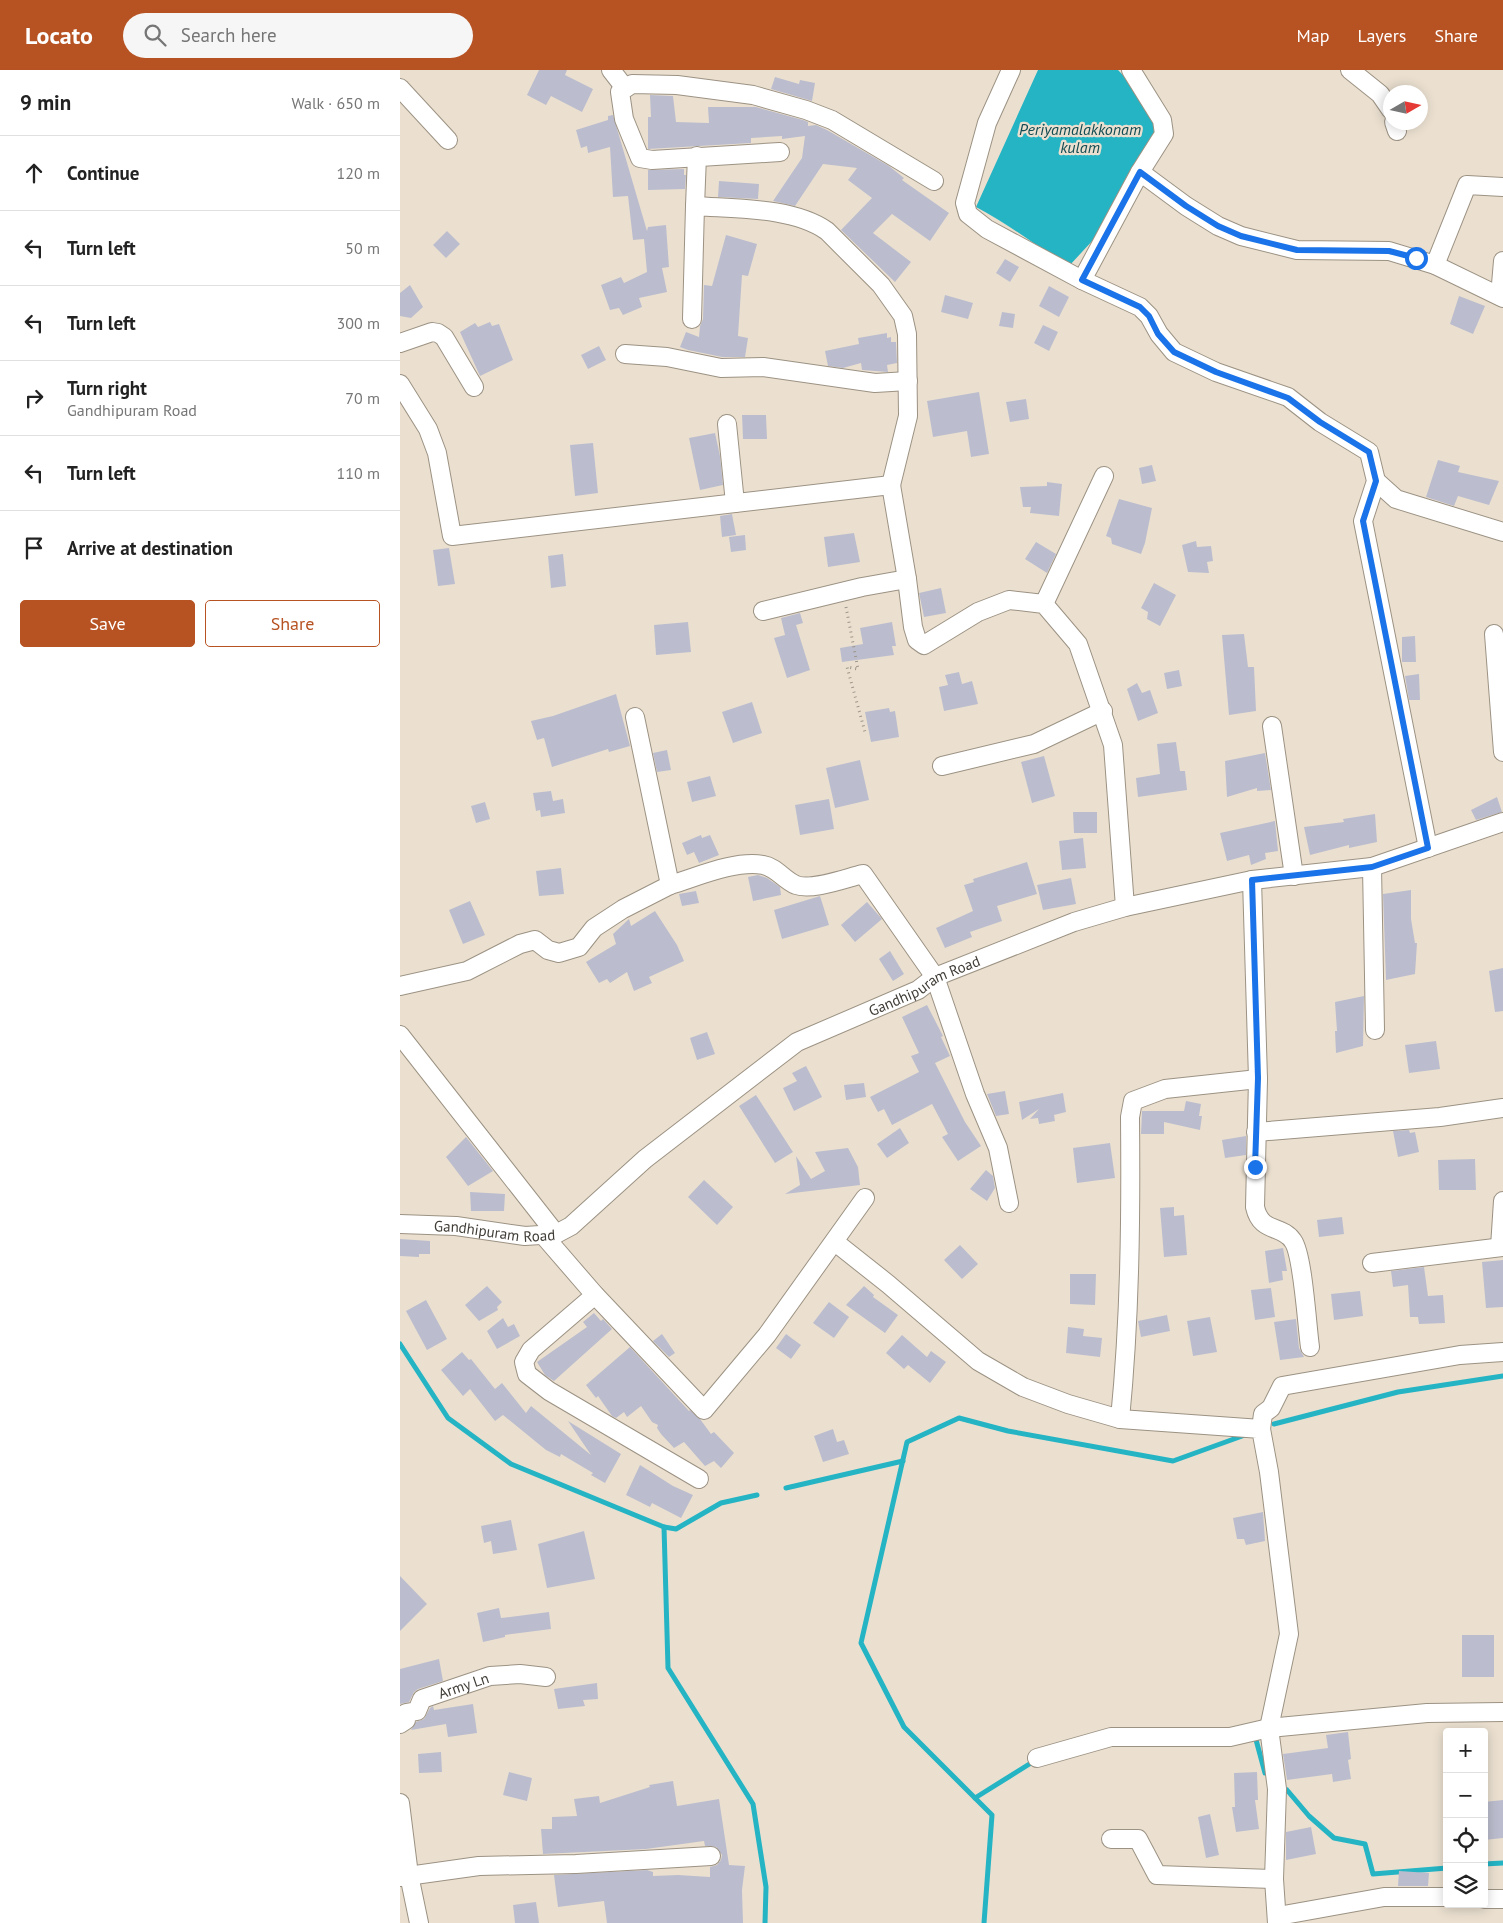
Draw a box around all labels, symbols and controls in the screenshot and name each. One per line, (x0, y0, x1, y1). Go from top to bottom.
search box (123, 13, 473, 58)
text: Locato (25, 20, 93, 51)
icon: search (141, 21, 169, 49)
text: Search here (181, 23, 277, 47)
text: Map (1297, 24, 1329, 47)
text: Layers (1357, 24, 1406, 47)
text: Share (1434, 24, 1478, 47)
north arrow (1383, 85, 1428, 130)
text: 9 min (20, 89, 71, 116)
text: Walk · 650 m (291, 93, 380, 113)
water label: Periyamalakkonam kulam (1019, 119, 1141, 157)
icon: ahead (20, 159, 48, 187)
text: Continue (67, 161, 139, 185)
text: 120 m (337, 163, 380, 183)
icon: left (20, 234, 48, 262)
text: Turn left (67, 236, 136, 260)
text: 50 m (345, 238, 380, 258)
route start (1405, 247, 1428, 270)
icon: left (20, 309, 48, 337)
text: Turn left (67, 311, 136, 335)
text: 300 m (337, 313, 380, 333)
text: Turn right (67, 376, 147, 400)
icon: right (20, 384, 48, 412)
text: 70 m (345, 388, 380, 408)
text: Gandhipuram Road (67, 400, 197, 420)
icon: left (20, 459, 48, 487)
text: Turn left (67, 461, 136, 485)
text: 110 m (337, 463, 380, 483)
icon: arrive (20, 534, 48, 562)
text: Arrive at destination (67, 536, 233, 560)
button: Save (20, 600, 195, 647)
button: Share (205, 600, 380, 647)
street label: Gandhipuram Road (865, 951, 983, 1020)
route end (1244, 1156, 1267, 1179)
street label: Gandhipuram Road (434, 1216, 556, 1246)
street label: Army Ln (436, 1668, 491, 1702)
map controls (1443, 1728, 1488, 1908)
button: + (1443, 1728, 1488, 1773)
button: − (1443, 1773, 1488, 1818)
button: locate (1443, 1818, 1488, 1863)
button: layers (1443, 1863, 1488, 1908)

